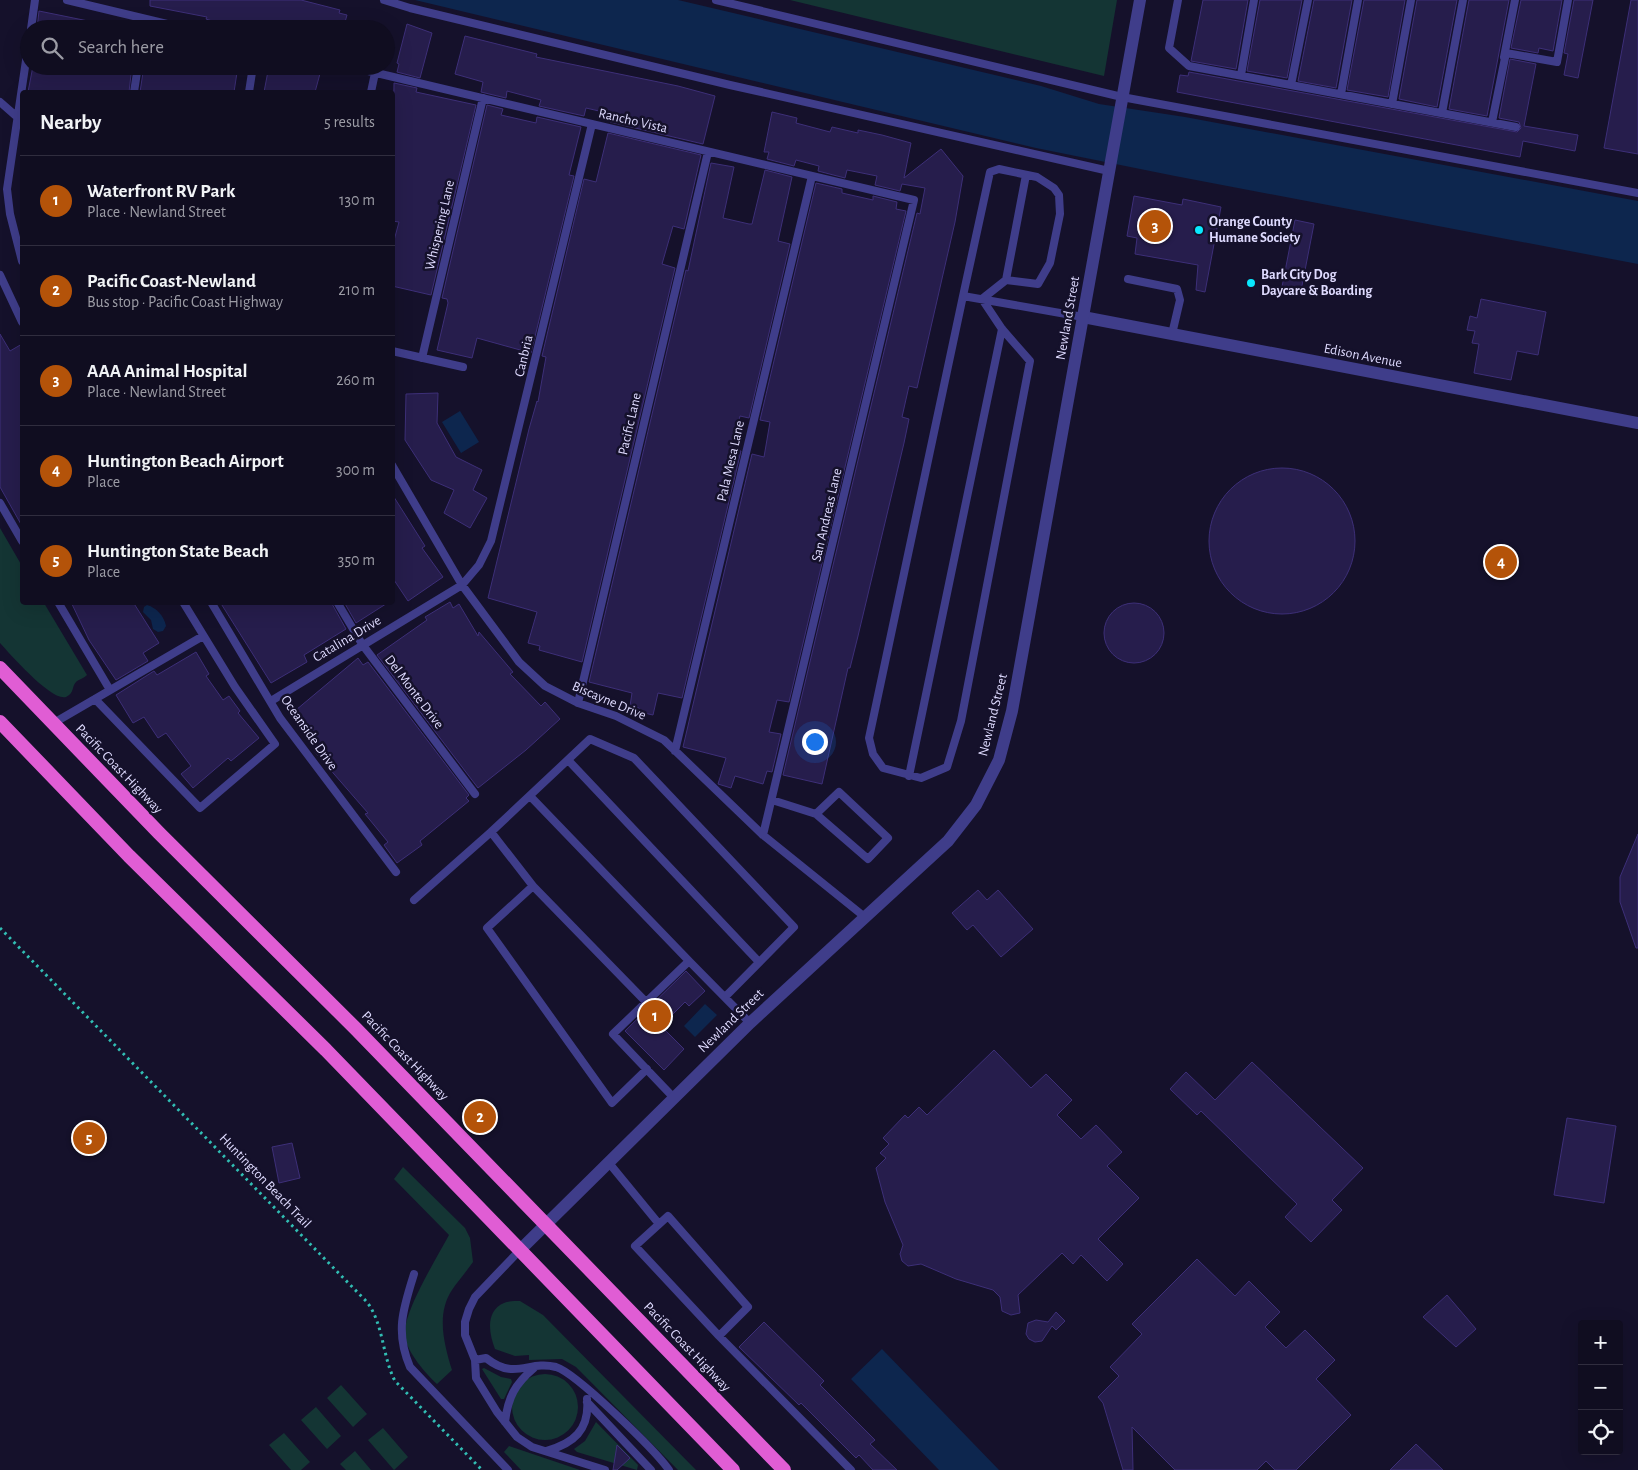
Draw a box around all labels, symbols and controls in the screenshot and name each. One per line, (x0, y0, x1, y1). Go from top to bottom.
search box (20, 20, 395, 75)
icon: search (38, 34, 66, 62)
text: Search here (78, 38, 164, 57)
street label: Rancho Vista (597, 106, 669, 136)
text: Nearby (40, 112, 101, 133)
text: 5 results (324, 114, 375, 130)
street label: Whispering Lane (423, 179, 457, 271)
text: Waterfront RV Park (87, 182, 235, 201)
text: 1 (53, 192, 59, 208)
text: 130 m (339, 192, 375, 208)
text: Place · Newland Street (87, 204, 226, 220)
pin: 3 (1139, 207, 1171, 245)
place label: Orange County Humane Society (1209, 215, 1301, 245)
marker: Orange County Humane Society (1193, 224, 1205, 236)
place label: Bark City Dog Daycare & Boarding (1261, 268, 1373, 298)
text: Pacific Coast-Newland (87, 272, 256, 291)
street label: Newland Street (1054, 275, 1082, 361)
marker: Bark City Dog Daycare & Boarding (1245, 277, 1257, 289)
text: 2 (52, 282, 60, 298)
text: 210 m (338, 282, 375, 298)
text: Bus stop · Pacific Coast Highway (87, 294, 283, 310)
street label: Canbria (512, 333, 536, 378)
street label: Edison Avenue (1323, 342, 1403, 370)
text: AAA Animal Hospital (87, 362, 248, 381)
text: 3 (53, 372, 59, 388)
text: 260 m (336, 372, 375, 388)
text: Place · Newland Street (87, 384, 226, 400)
street label: Pacific Lane (616, 392, 644, 456)
street label: Pala Mesa Lane (715, 419, 747, 503)
text: Huntington Beach Airport (87, 452, 284, 471)
text: 4 (52, 462, 60, 478)
text: 300 m (336, 462, 375, 478)
street label: San Andreas Lane (809, 467, 845, 563)
text: Place (87, 474, 120, 490)
text: Huntington State Beach (87, 542, 269, 561)
pin: 4 (1485, 543, 1517, 581)
text: 5 (53, 552, 59, 568)
text: 350 m (338, 552, 375, 568)
text: Place (87, 564, 120, 580)
street label: Catalina Drive (311, 613, 383, 665)
street label: Del Monte Drive (382, 653, 446, 731)
street label: Newland Street (976, 672, 1010, 758)
street label: Biscayne Drive (570, 679, 648, 723)
street label: Oceanside Drive (278, 693, 340, 773)
street label: Pacific Coast Highway (73, 722, 165, 816)
your location (802, 729, 828, 755)
street label: Newland Street (696, 986, 767, 1055)
pin: 1 (639, 997, 671, 1035)
street label: Pacific Coast Highway (359, 1009, 451, 1103)
pin: 2 (464, 1098, 496, 1136)
pin: 5 (73, 1119, 105, 1157)
street label: Huntington Beach Trail (217, 1131, 313, 1231)
street label: Pacific Coast Highway (641, 1300, 733, 1394)
map controls (1578, 1320, 1623, 1455)
button: + (1578, 1320, 1623, 1365)
button: − (1578, 1365, 1623, 1410)
button: locate (1578, 1410, 1623, 1455)

